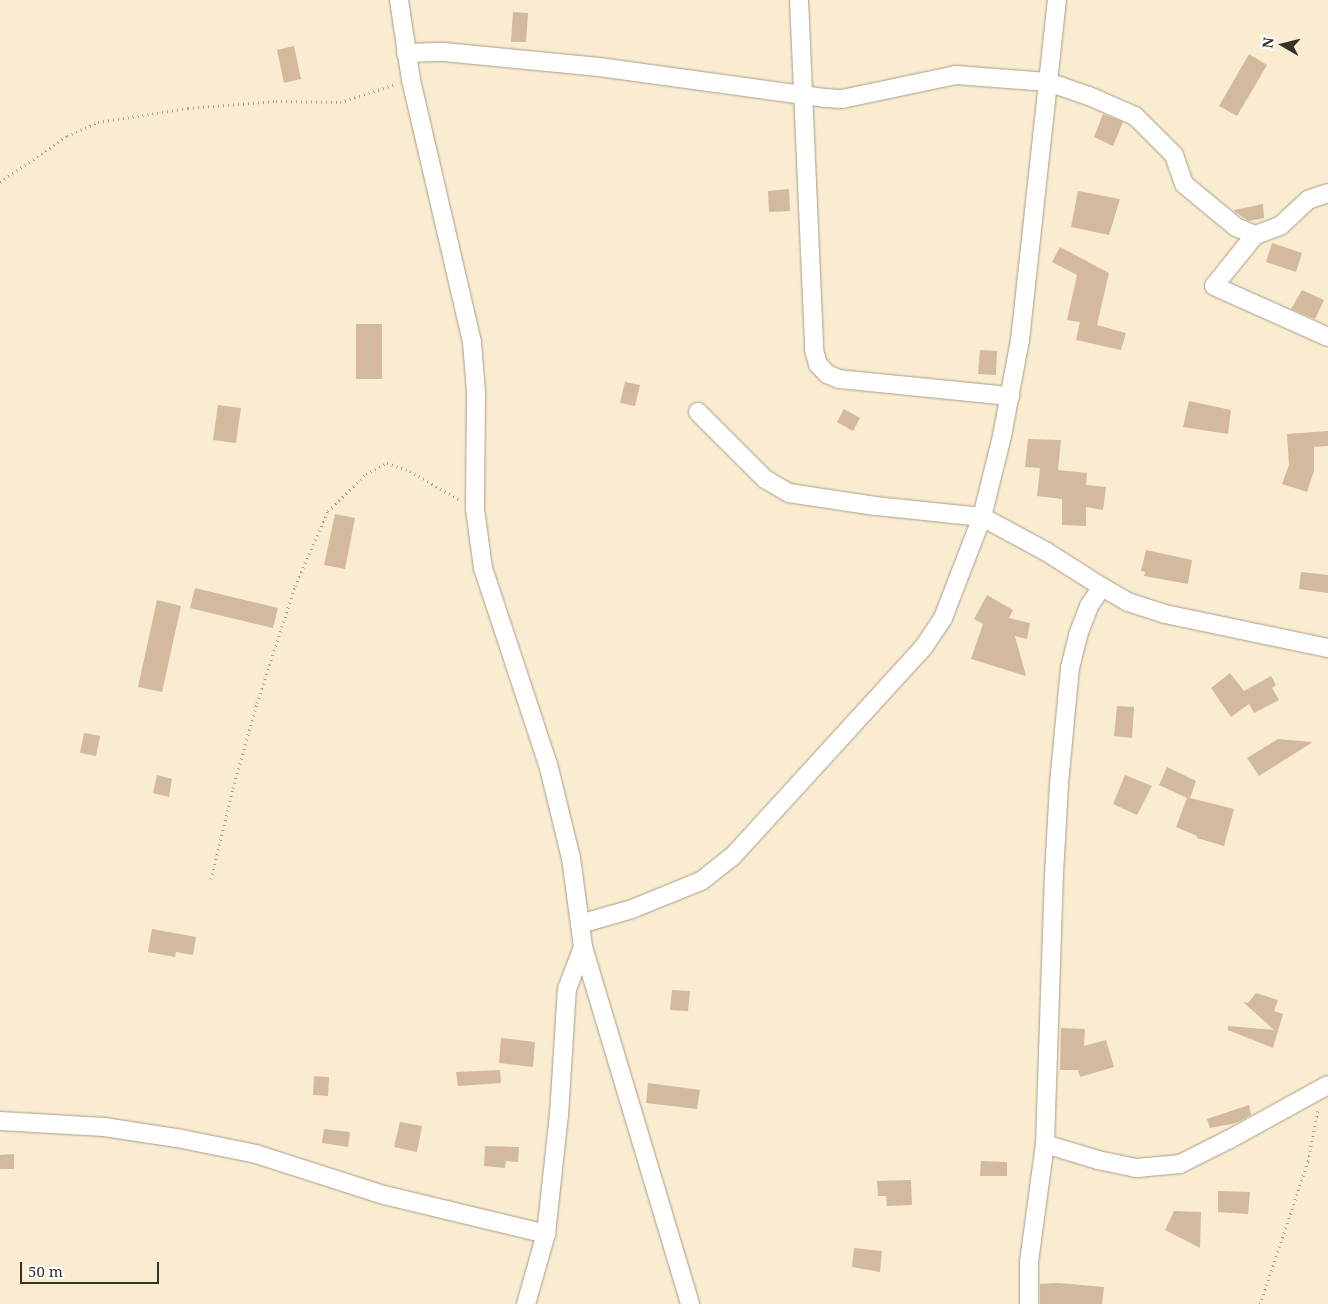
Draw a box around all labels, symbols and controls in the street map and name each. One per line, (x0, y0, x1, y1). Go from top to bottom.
north arrow (1258, 20, 1308, 70)
text: N (1257, 36, 1278, 50)
scale bar (22, 1252, 161, 1284)
text: 50 m (28, 1261, 63, 1281)

